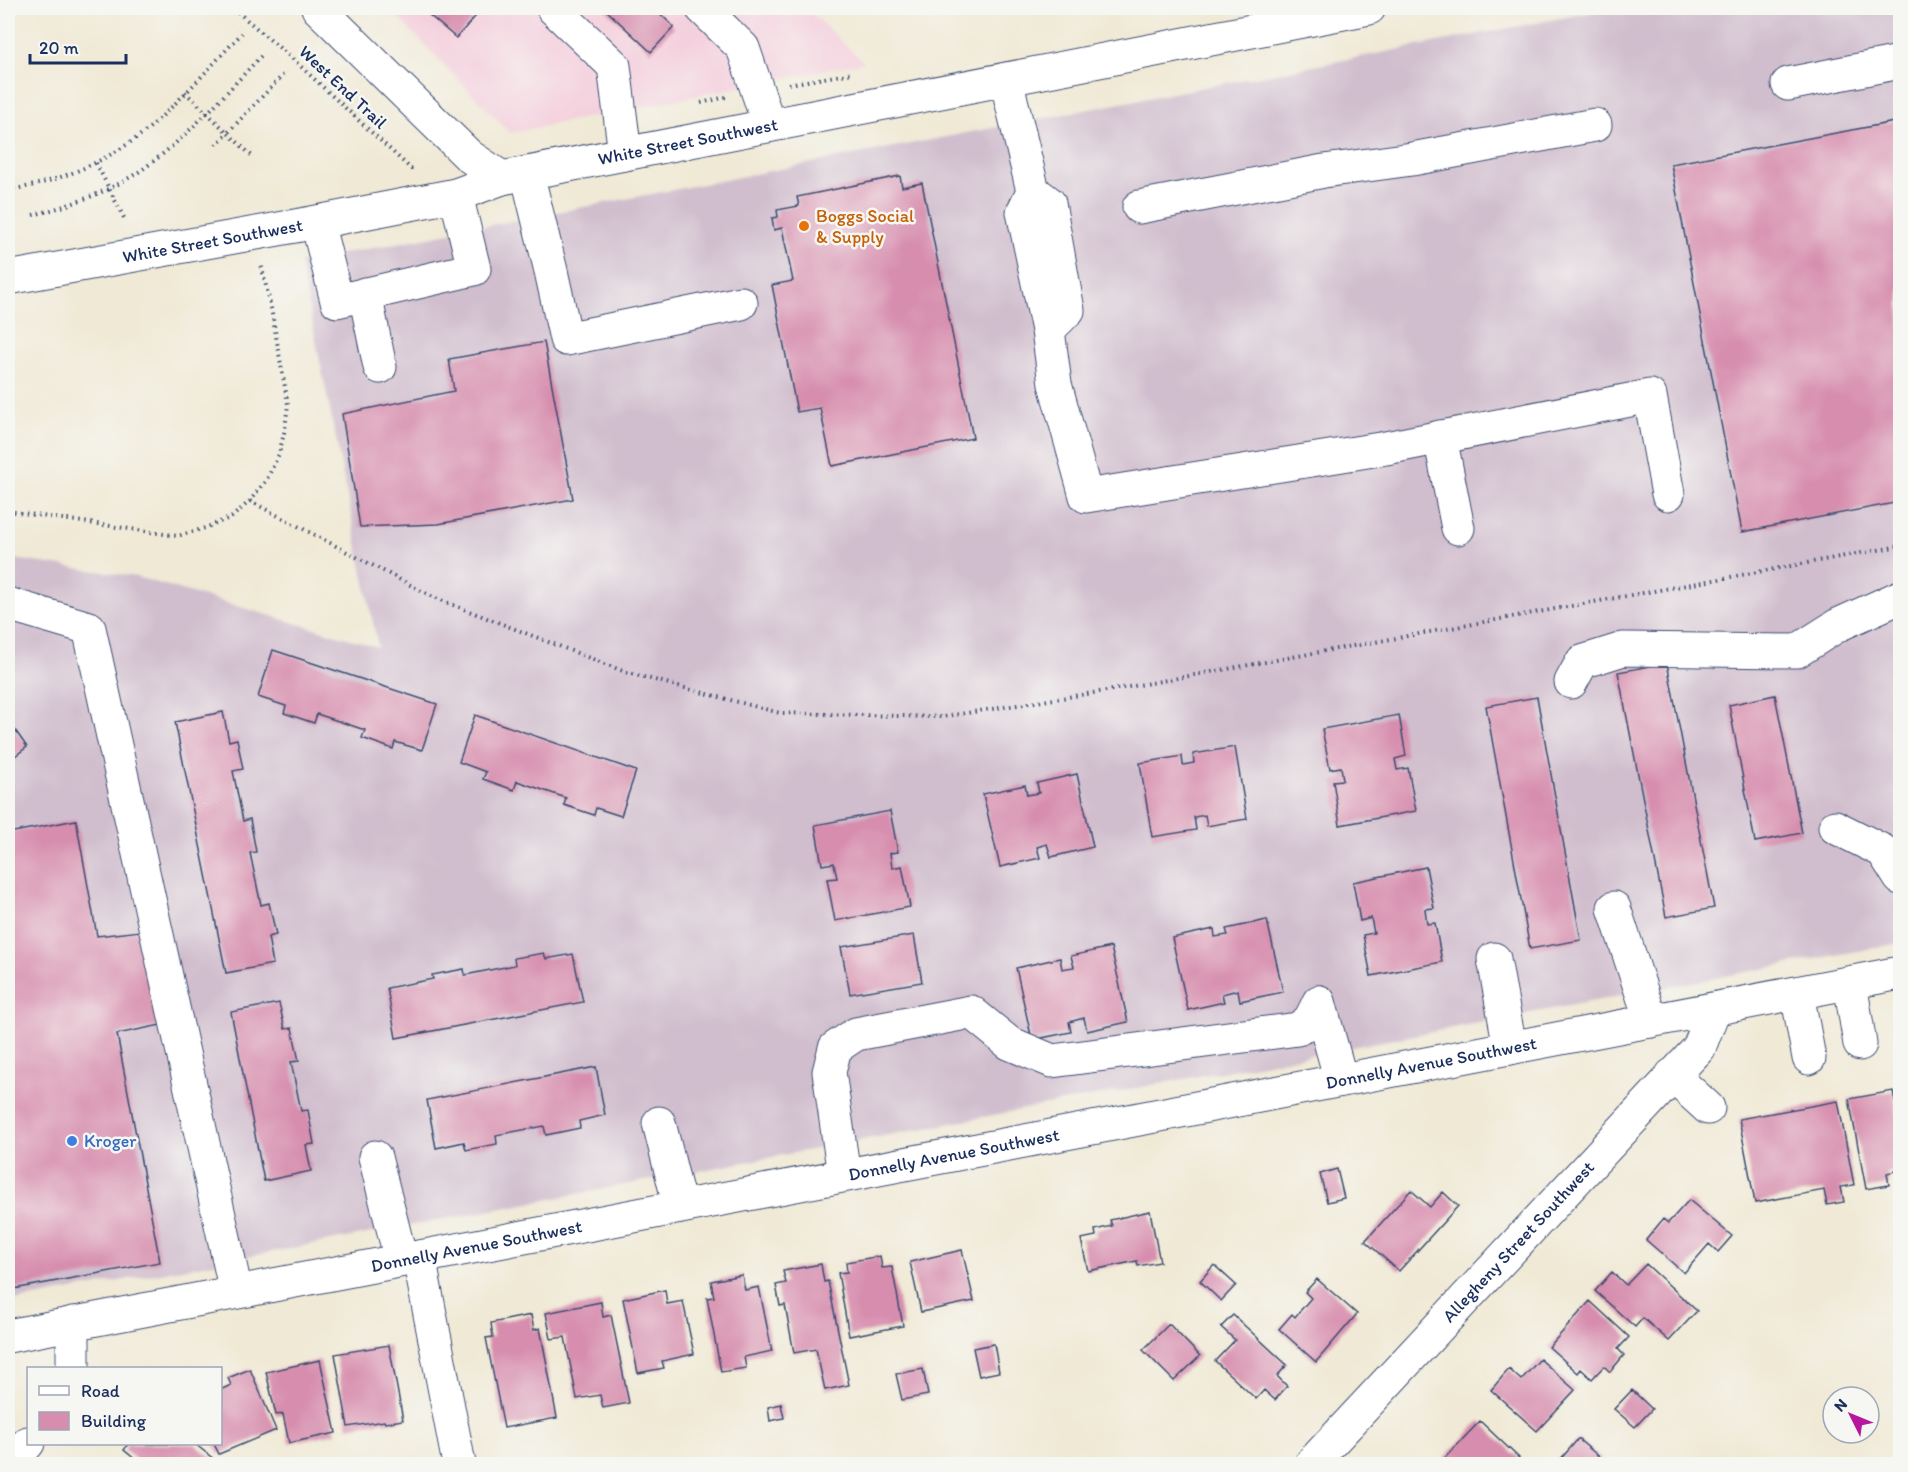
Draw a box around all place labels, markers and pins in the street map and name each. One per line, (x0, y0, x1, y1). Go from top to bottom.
place label: Boggs Social & Supply (816, 205, 914, 248)
marker: Boggs Social & Supply (797, 219, 811, 233)
place label: Kroger (84, 1130, 137, 1152)
marker: Kroger (65, 1134, 79, 1148)

